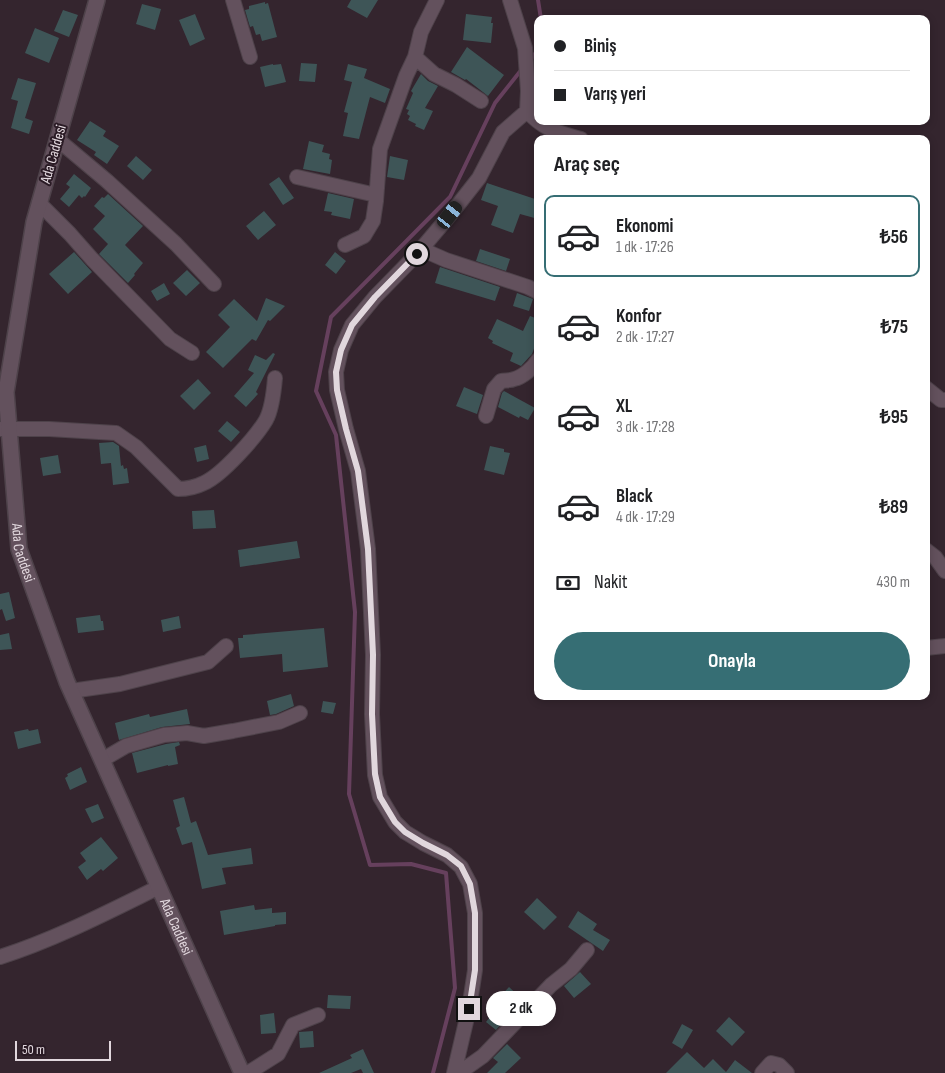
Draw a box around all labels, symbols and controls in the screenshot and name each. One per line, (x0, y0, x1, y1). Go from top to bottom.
text: Biniş (584, 35, 617, 58)
text: Varış yeri (584, 83, 646, 106)
street label: Ada Caddesi (36, 122, 71, 187)
text: Araç seç (554, 151, 620, 178)
car (434, 199, 465, 231)
icon: car (556, 214, 601, 259)
text: Ekonomi (616, 215, 673, 238)
text: ₺56 (880, 226, 908, 249)
text: 1 dk · 17:26 (616, 238, 674, 257)
route start (406, 243, 428, 265)
icon: car (556, 304, 601, 349)
text: Konfor (616, 305, 662, 328)
text: ₺75 (881, 316, 908, 339)
text: 2 dk · 17:27 (616, 328, 674, 347)
icon: car (556, 394, 601, 439)
text: XL (616, 395, 632, 418)
text: ₺95 (880, 406, 908, 429)
text: 3 dk · 17:28 (616, 418, 675, 437)
icon: car (556, 484, 601, 529)
text: Black (616, 485, 653, 508)
text: ₺89 (879, 496, 908, 519)
text: 4 dk · 17:29 (616, 508, 675, 527)
street label: Ada Caddesi (7, 522, 39, 585)
icon: cash (554, 569, 582, 597)
text: Nakit (594, 571, 628, 594)
text: 430 m (877, 573, 910, 592)
button: Onayla (554, 632, 910, 690)
street label: Ada Caddesi (155, 895, 197, 958)
callout: 2 dk (486, 992, 556, 1026)
route end (458, 998, 480, 1020)
text: 2 dk (509, 999, 533, 1018)
scale bar (15, 1038, 111, 1061)
text: 50 m (22, 1041, 45, 1058)

